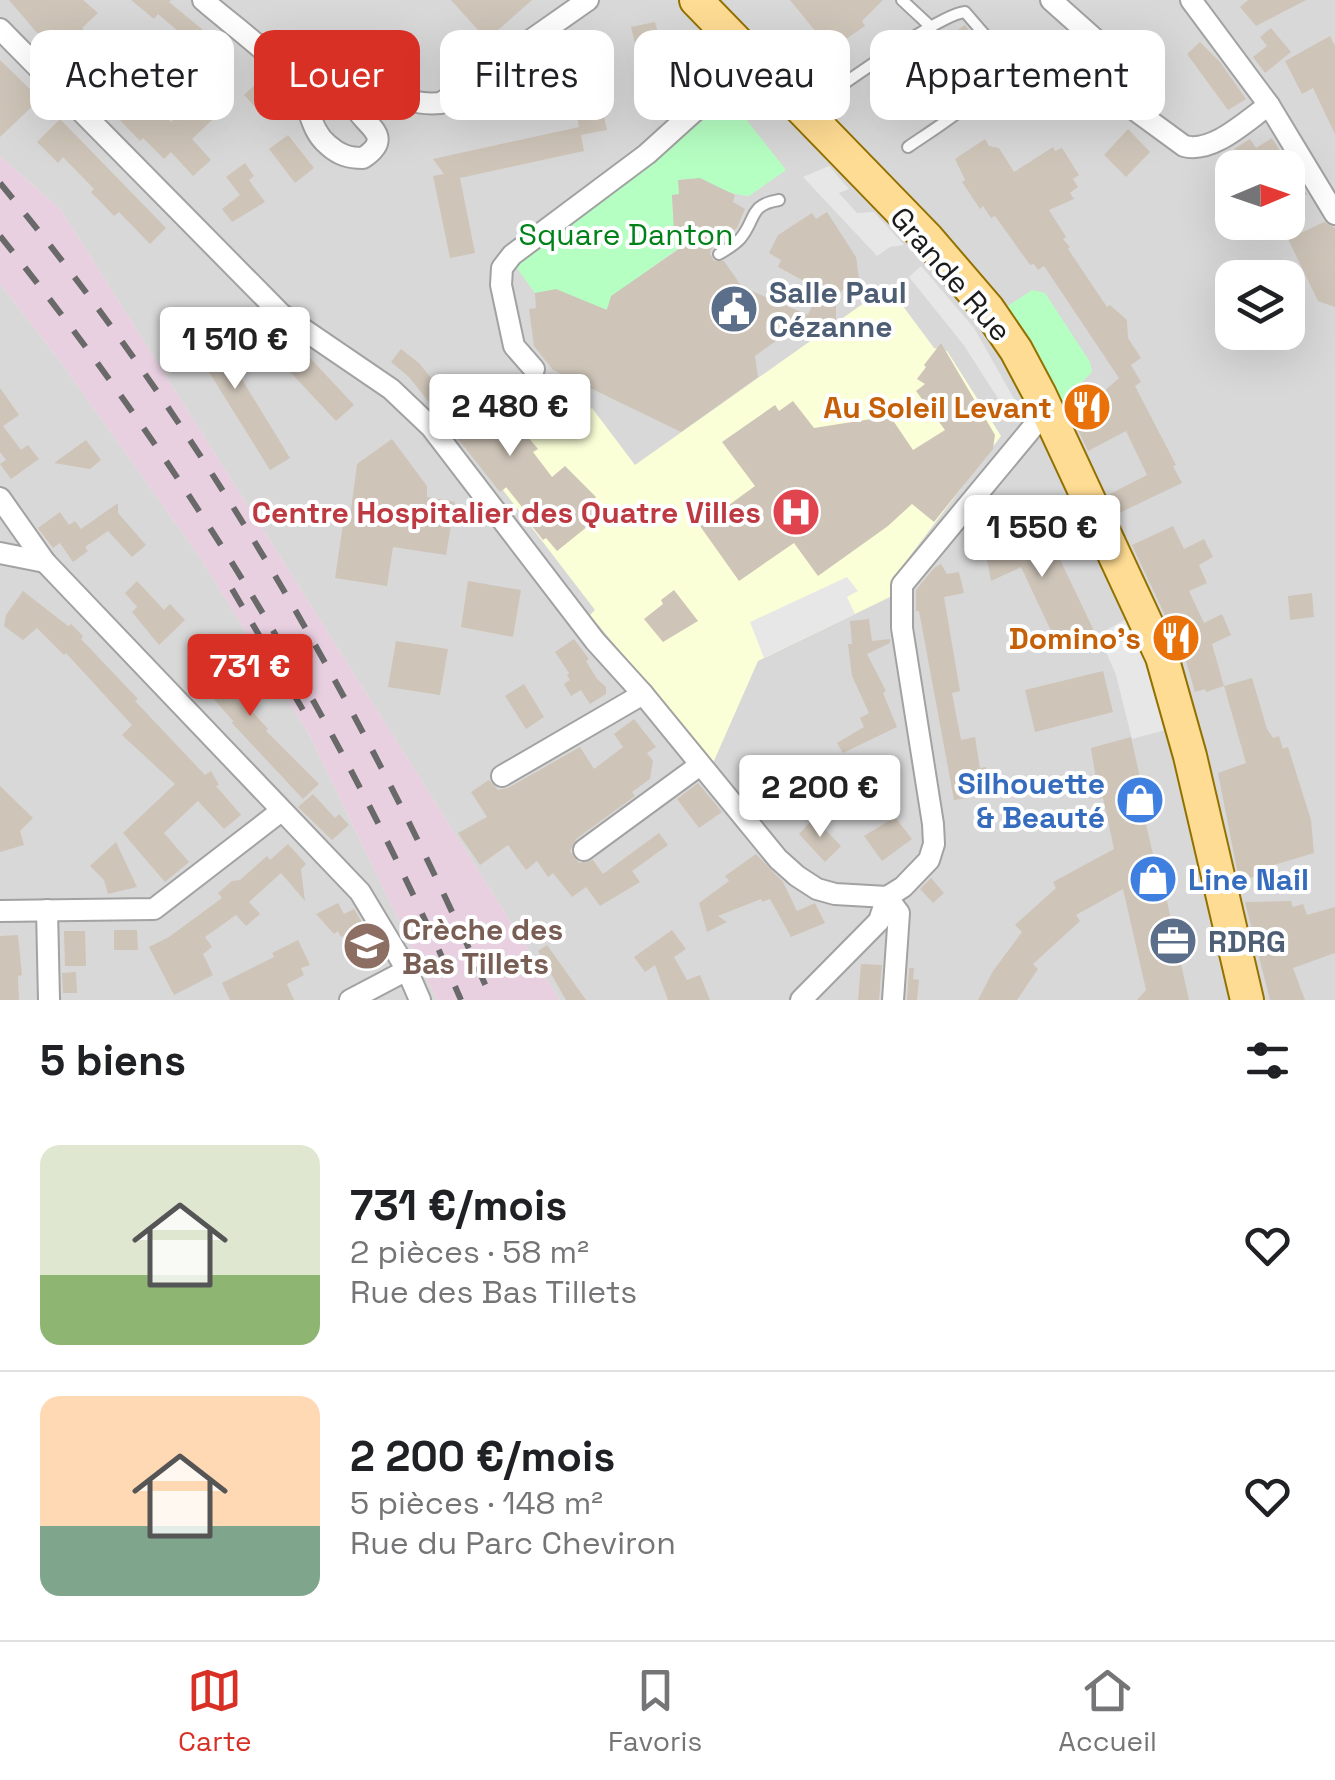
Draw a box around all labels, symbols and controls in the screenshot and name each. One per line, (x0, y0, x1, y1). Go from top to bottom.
chip: Acheter (30, 30, 234, 120)
chip: Louer (254, 30, 420, 120)
chip: Filtres (440, 30, 614, 120)
chip: Nouveau (634, 30, 850, 120)
chip: Appartement (870, 30, 1165, 120)
north arrow (1215, 150, 1305, 240)
map controls (1215, 150, 1305, 350)
street label: Grande Rue (882, 199, 1020, 349)
park label: Square Danton (519, 215, 733, 254)
button: layers (1215, 260, 1305, 350)
place label: Salle Paul Cézanne (769, 273, 907, 346)
public building icon: Salle Paul Cézanne (708, 283, 760, 335)
pin: 1 510 € (143, 307, 327, 392)
text: 1 510 € (182, 319, 288, 359)
pin: 2 480 € (418, 374, 602, 459)
restaurant icon: Au Soleil Levant (1061, 381, 1113, 433)
text: 2 480 € (451, 386, 569, 426)
place label: Au Soleil Levant (823, 388, 1052, 427)
hospital icon: Centre Hospitalier des Quatre Villes (770, 486, 822, 538)
place label: Centre Hospitalier des Quatre Villes (252, 493, 761, 532)
pin: 1 550 € (950, 495, 1134, 580)
text: 1 550 € (986, 507, 1098, 547)
restaurant icon: Domino's (1150, 612, 1202, 664)
place label: Domino's (1009, 619, 1141, 658)
pin: 731 € (180, 634, 320, 719)
text: 731 € (210, 646, 290, 686)
pin: 2 200 € (728, 755, 912, 840)
place label: Silhouette & Beauté (957, 764, 1105, 837)
text: 2 200 € (761, 767, 879, 807)
shop icon: Silhouette & Beauté (1114, 774, 1166, 826)
shop icon: Line Nail (1127, 853, 1179, 905)
place label: Line Nail (1188, 860, 1309, 899)
place label: Crèche des Bas Tillets (402, 910, 563, 983)
office icon: RDRG (1147, 915, 1199, 967)
school or university icon: Crèche des Bas Tillets (341, 920, 393, 972)
place label: RDRG (1208, 922, 1286, 961)
icon: filters (1240, 1033, 1295, 1088)
text: 5 biens (40, 1034, 186, 1087)
text: 731 €/mois (350, 1179, 567, 1232)
icon: home (120, 1185, 240, 1305)
icon: heart (1240, 1218, 1295, 1273)
text: 2 pièces · 58 m² (350, 1232, 589, 1272)
text: Rue des Bas Tillets (350, 1272, 637, 1312)
text: 2 200 €/mois (350, 1430, 615, 1483)
icon: home (120, 1436, 240, 1556)
icon: heart (1240, 1469, 1295, 1524)
text: 5 pièces · 148 m² (350, 1483, 603, 1523)
text: Rue du Parc Cheviron (350, 1523, 676, 1563)
tab: Carte (178, 1663, 252, 1759)
tab: Favoris (608, 1663, 702, 1759)
tab: Accueil (1058, 1663, 1157, 1759)

